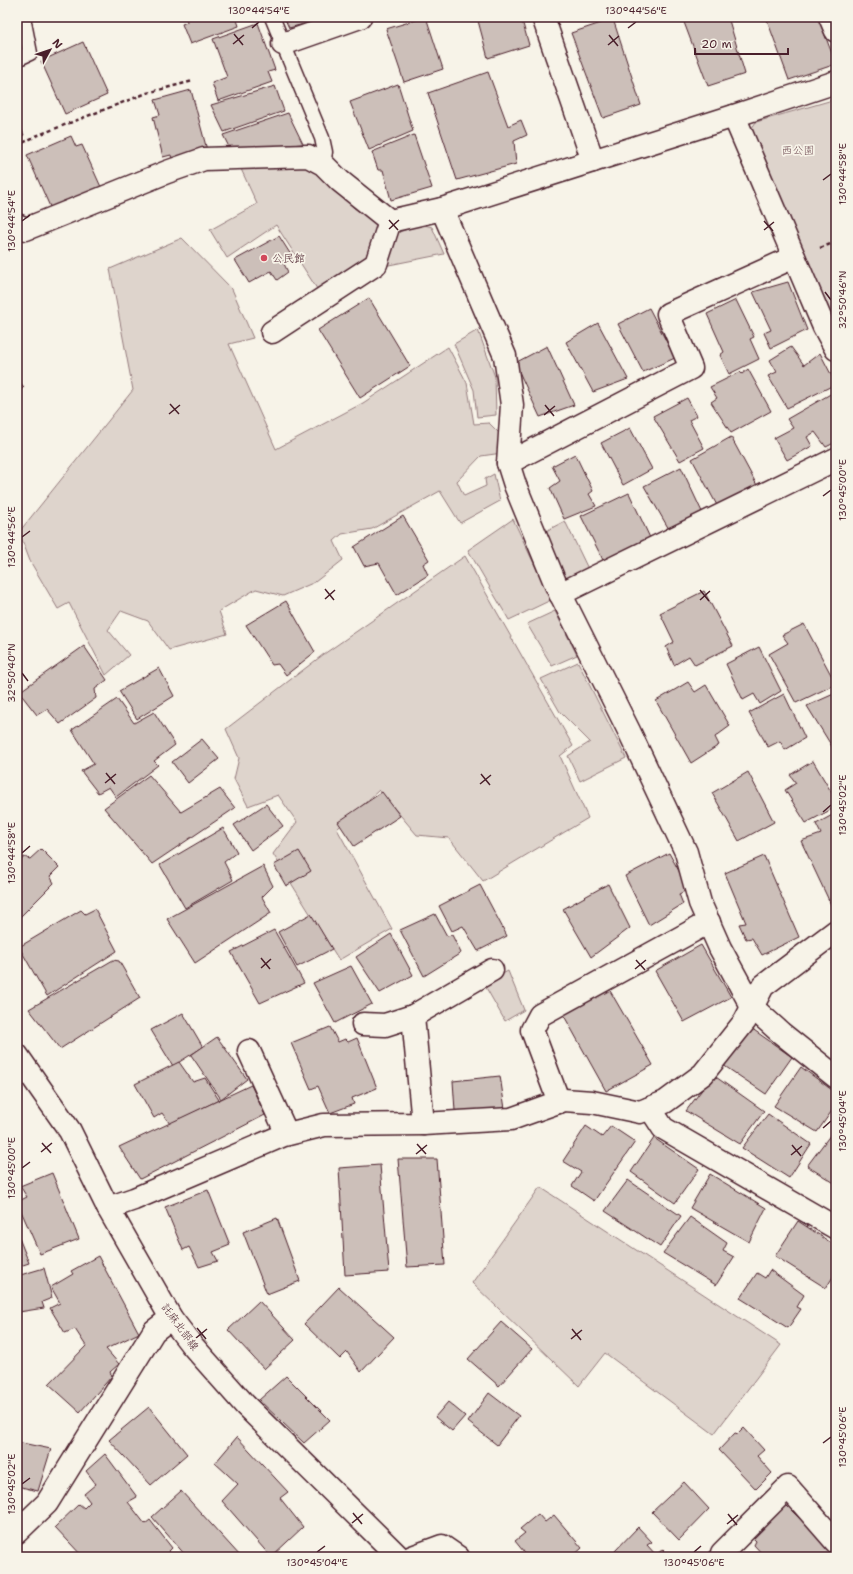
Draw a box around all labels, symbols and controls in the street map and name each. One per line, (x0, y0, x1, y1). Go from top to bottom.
text: 130°44'54"E (228, 4, 290, 17)
text: 130°44'56"E (605, 4, 667, 17)
north arrow (30, 30, 70, 70)
scale bar (695, 30, 788, 56)
text: N (49, 36, 66, 52)
text: 20 m (701, 36, 732, 52)
park label: 西公園 (782, 143, 815, 158)
text: 130°44'58"E (836, 143, 849, 205)
text: 130°44'54"E (5, 190, 18, 252)
place label: 公民館 (272, 251, 305, 266)
marker: 公民館 (259, 253, 269, 263)
text: 32°50'46"N (836, 271, 849, 329)
text: 130°45'00"E (836, 459, 849, 521)
text: 130°44'56"E (5, 506, 18, 568)
text: 32°50'40"N (5, 643, 18, 703)
text: 130°45'02"E (836, 774, 849, 836)
text: 130°44'58"E (5, 822, 18, 884)
text: 130°45'04"E (836, 1090, 849, 1152)
text: 130°45'00"E (5, 1137, 18, 1199)
street label: 託麻北部線 (158, 1300, 202, 1354)
text: 130°45'06"E (836, 1406, 849, 1468)
text: 130°45'02"E (5, 1453, 18, 1515)
text: 130°45'04"E (286, 1556, 348, 1569)
text: 130°45'06"E (663, 1556, 725, 1569)

